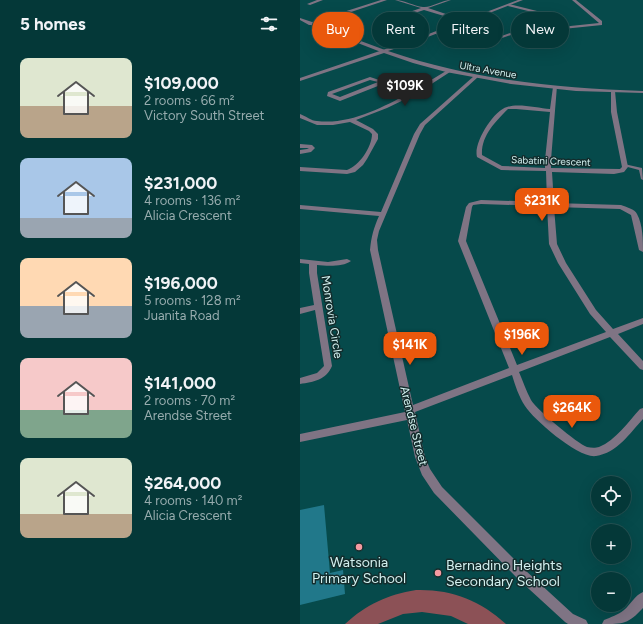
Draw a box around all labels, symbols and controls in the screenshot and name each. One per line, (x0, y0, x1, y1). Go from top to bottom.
chip: Buy (312, 12, 364, 48)
chip: Rent (372, 12, 429, 48)
chip: Filters (437, 12, 503, 48)
chip: New (511, 12, 569, 48)
icon: filters (258, 13, 280, 35)
text: 5 homes (20, 14, 86, 34)
street label: Ultra Avenue (458, 59, 518, 82)
text: $109,000 (144, 73, 219, 93)
pin: $109K (377, 73, 433, 107)
icon: home (52, 74, 100, 122)
text: $109K (386, 78, 424, 93)
text: 2 rooms · 66 m² (144, 93, 234, 108)
text: Victory South Street (144, 108, 264, 123)
street label: Sabatini Crescent (511, 153, 591, 169)
text: $231,000 (144, 173, 217, 193)
icon: home (52, 174, 100, 222)
pin: $231K (514, 188, 570, 222)
text: 4 rooms · 136 m² (144, 193, 240, 208)
text: $231K (524, 193, 560, 208)
text: Alicia Crescent (144, 208, 232, 223)
text: $196,000 (144, 273, 218, 293)
icon: home (52, 274, 100, 322)
street label: Monrovia Circle (319, 274, 346, 360)
text: 5 rooms · 128 m² (144, 293, 241, 308)
text: Juanita Road (144, 308, 220, 323)
pin: $196K (494, 322, 550, 356)
text: $196K (504, 327, 540, 342)
pin: $141K (382, 332, 438, 366)
text: $141K (392, 337, 428, 352)
text: $141,000 (144, 373, 216, 393)
icon: home (52, 374, 100, 422)
street label: Arendse Street (397, 385, 431, 468)
text: 2 rooms · 70 m² (144, 393, 235, 408)
pin: $264K (544, 395, 600, 429)
text: $264K (552, 400, 592, 415)
text: Arendse Street (144, 408, 232, 423)
text: $264,000 (144, 473, 221, 493)
icon: home (52, 474, 100, 522)
map controls (591, 476, 631, 612)
button: locate (591, 476, 631, 516)
text: 4 rooms · 140 m² (144, 493, 242, 508)
text: Alicia Crescent (144, 508, 232, 523)
button: + (591, 524, 631, 564)
marker: Watsonia Primary School (354, 542, 364, 552)
place label: Watsonia Primary School (312, 554, 406, 587)
place label: Bernadino Heights Secondary School (446, 557, 562, 590)
marker: Bernadino Heights Secondary School (433, 568, 443, 578)
button: − (591, 572, 631, 612)

